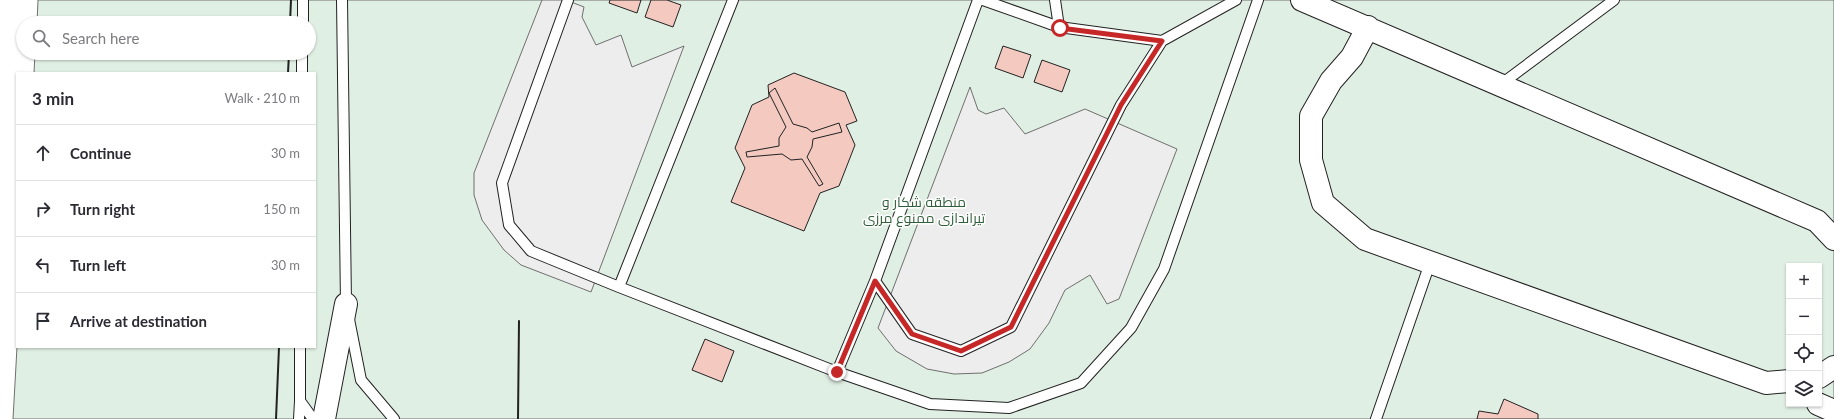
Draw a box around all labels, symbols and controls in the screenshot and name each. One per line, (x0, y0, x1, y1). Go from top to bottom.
search box (16, 16, 316, 60)
route start (1051, 19, 1069, 37)
icon: search (30, 27, 52, 49)
text: Search here (62, 29, 139, 47)
text: 3 min (32, 88, 74, 109)
text: Walk · 210 m (224, 90, 300, 106)
icon: ahead (32, 142, 54, 164)
text: Continue (70, 144, 131, 162)
text: 30 m (271, 145, 300, 161)
park label: منطقه شکار و تیراندازی ممنوع مرزی (863, 193, 985, 227)
icon: right (32, 198, 54, 220)
text: Turn right (70, 200, 135, 218)
text: 150 m (263, 201, 300, 217)
icon: left (32, 254, 54, 276)
text: Turn left (70, 256, 126, 274)
text: 30 m (271, 257, 300, 273)
map controls (1786, 263, 1822, 407)
button: + (1786, 263, 1822, 299)
button: − (1786, 299, 1822, 335)
icon: arrive (32, 310, 54, 332)
text: Arrive at destination (70, 312, 207, 330)
button: locate (1786, 335, 1822, 371)
route end (828, 363, 846, 381)
button: layers (1786, 371, 1822, 407)

